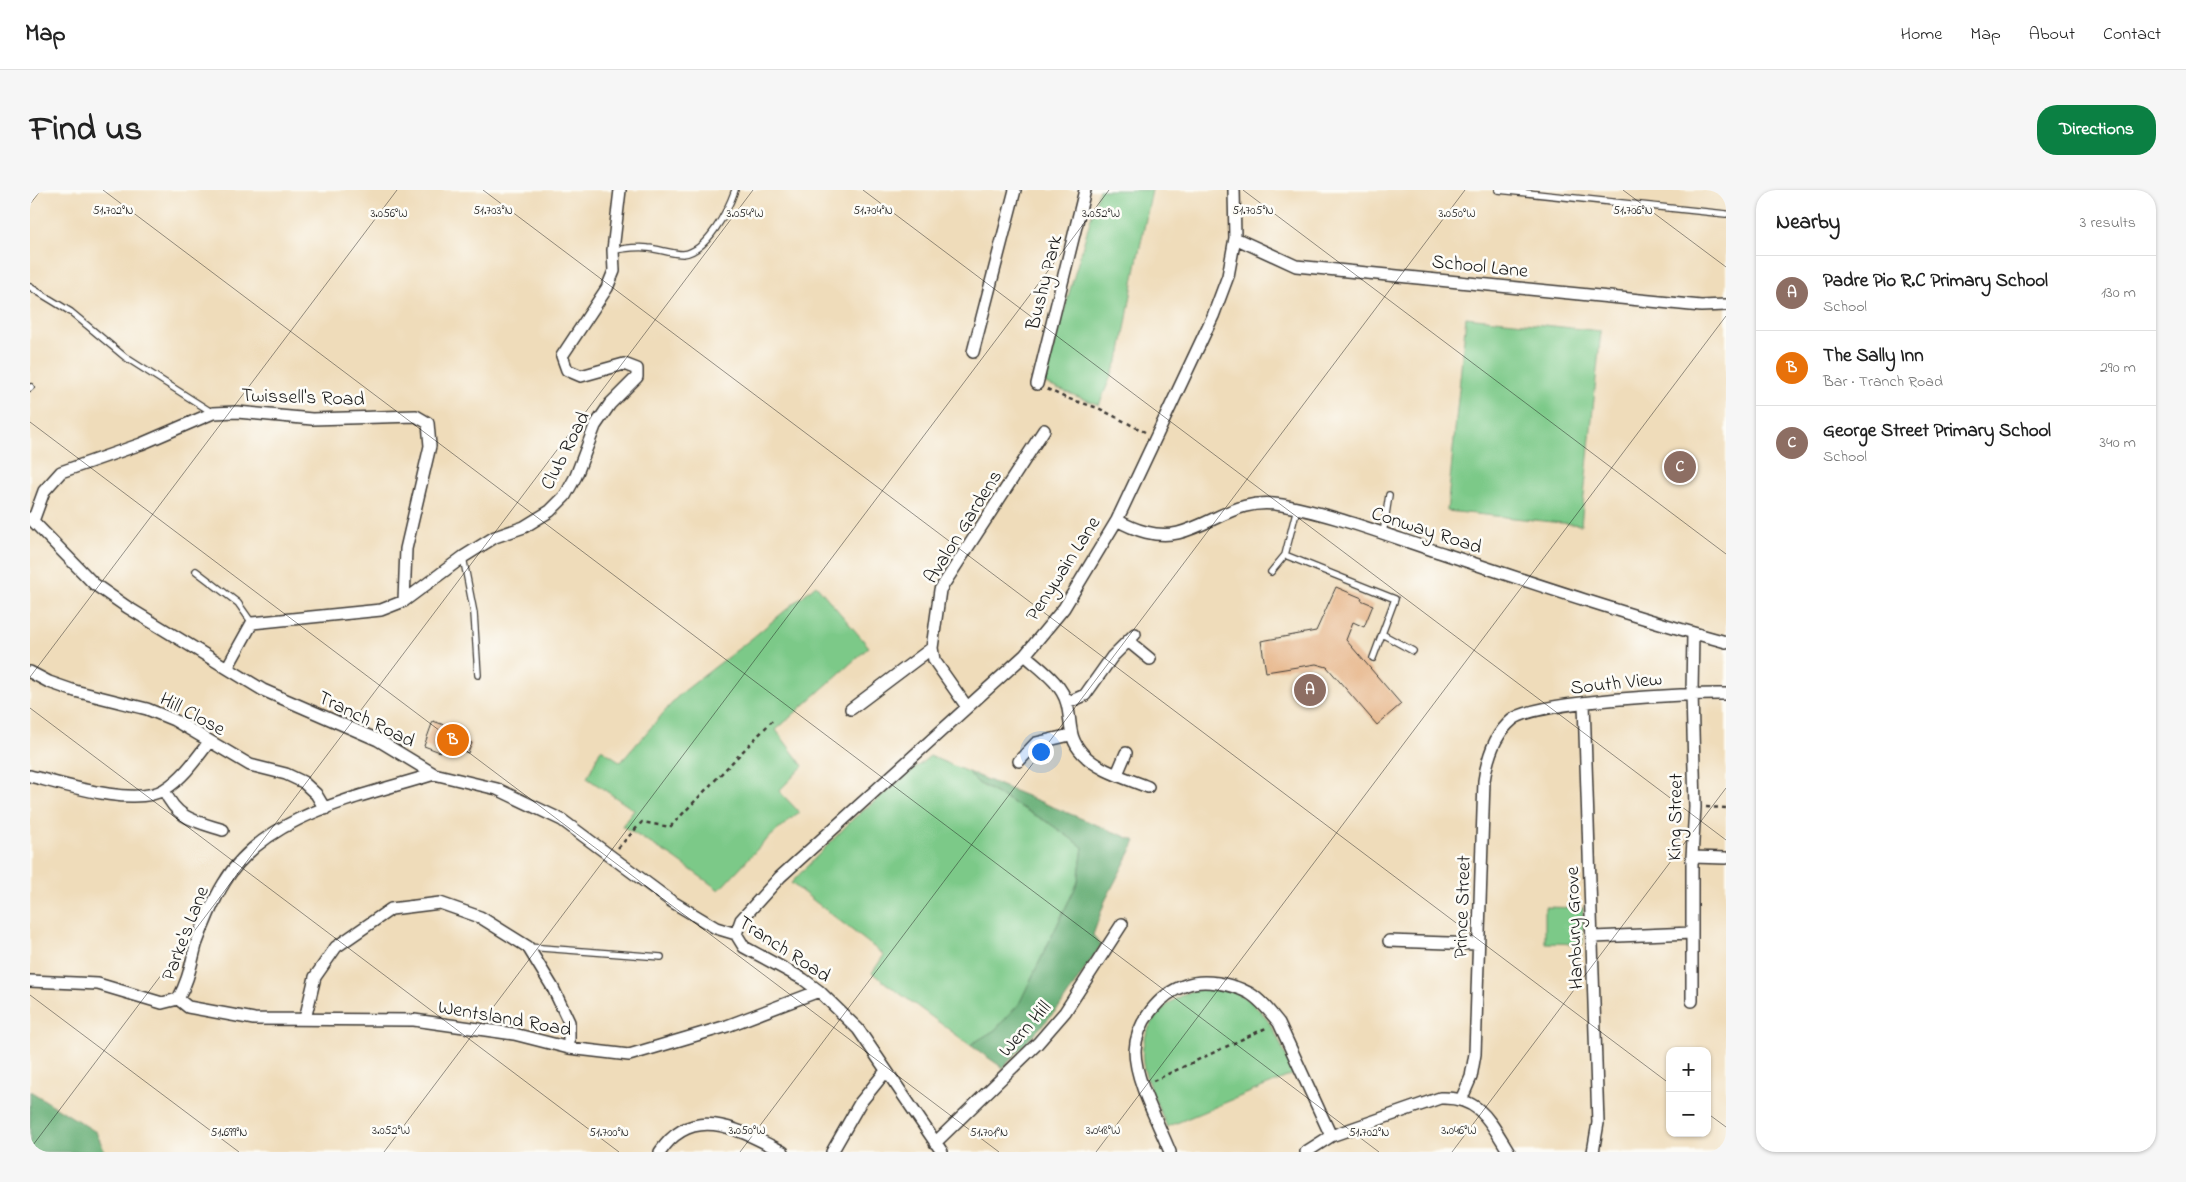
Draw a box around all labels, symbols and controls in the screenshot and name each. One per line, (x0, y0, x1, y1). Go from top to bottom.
text: Map (25, 17, 66, 52)
text: Home (1901, 22, 1942, 48)
text: Map (1970, 22, 2001, 48)
text: About (2029, 22, 2075, 48)
text: Contact (2103, 22, 2161, 48)
text: Find us (30, 105, 142, 156)
button: Directions (2037, 105, 2156, 155)
text: 51.702°N (93, 202, 133, 220)
text: 51.703°N (473, 202, 513, 220)
text: 51.704°N (853, 202, 893, 220)
text: 51.705°N (1232, 202, 1274, 220)
text: 51.706°N (1613, 202, 1653, 220)
text: 3.056°W (370, 205, 408, 223)
text: 3.054°W (727, 205, 763, 223)
text: 3.052°W (1082, 205, 1120, 223)
text: 3.050°W (1438, 205, 1476, 223)
text: Nearby (1776, 208, 1840, 238)
text: 3 results (2080, 211, 2136, 235)
street label: Bushy Park (1019, 232, 1071, 334)
street label: School Lane (1430, 248, 1529, 287)
text: Padre Pio R.C Primary School (1823, 268, 2048, 295)
text: A (1787, 281, 1797, 305)
text: 130 m (2101, 281, 2136, 305)
text: School (1823, 295, 1867, 319)
text: The Sally Inn (1823, 343, 1924, 370)
text: B (1787, 356, 1797, 380)
text: 290 m (2100, 356, 2136, 380)
text: Bar · Tranch Road (1823, 370, 1943, 394)
street label: Twissell's Road (241, 382, 365, 415)
street label: Club Road (534, 407, 598, 495)
text: George Street Primary School (1823, 418, 2051, 445)
text: C (1788, 431, 1796, 455)
text: 340 m (2099, 431, 2136, 455)
text: School (1823, 445, 1867, 469)
pin: C (1664, 448, 1696, 486)
street label: Avalon Gardens (918, 465, 1011, 590)
street label: Conway Road (1367, 500, 1485, 563)
street label: Penywain Lane (1019, 511, 1109, 627)
street label: South View (1569, 665, 1663, 704)
pin: A (1294, 671, 1326, 709)
street label: Tranch Road (312, 684, 420, 756)
street label: Hill Close (154, 686, 230, 745)
pin: B (437, 721, 469, 759)
your location (1028, 739, 1054, 765)
street label: King Street (1661, 773, 1693, 861)
street label: Prince Street (1447, 855, 1480, 959)
street label: Hanbury Grove (1559, 866, 1592, 990)
street label: Parke's Lane (155, 882, 218, 985)
street label: Tranch Road (732, 909, 836, 991)
street label: Wentsland Road (436, 993, 574, 1045)
street label: Wern Hill (993, 995, 1059, 1064)
map controls (1666, 1047, 1711, 1137)
button: + (1666, 1047, 1711, 1092)
button: − (1666, 1092, 1711, 1137)
text: 3.052°W (372, 1122, 410, 1140)
text: 3.050°W (728, 1122, 766, 1140)
text: 3.048°W (1086, 1122, 1120, 1140)
text: 3.046°W (1441, 1122, 1477, 1140)
text: 51.699°N (211, 1124, 247, 1142)
text: 51.700°N (589, 1124, 629, 1142)
text: 51.701°N (970, 1124, 1008, 1142)
text: 51.702°N (1349, 1124, 1389, 1142)

